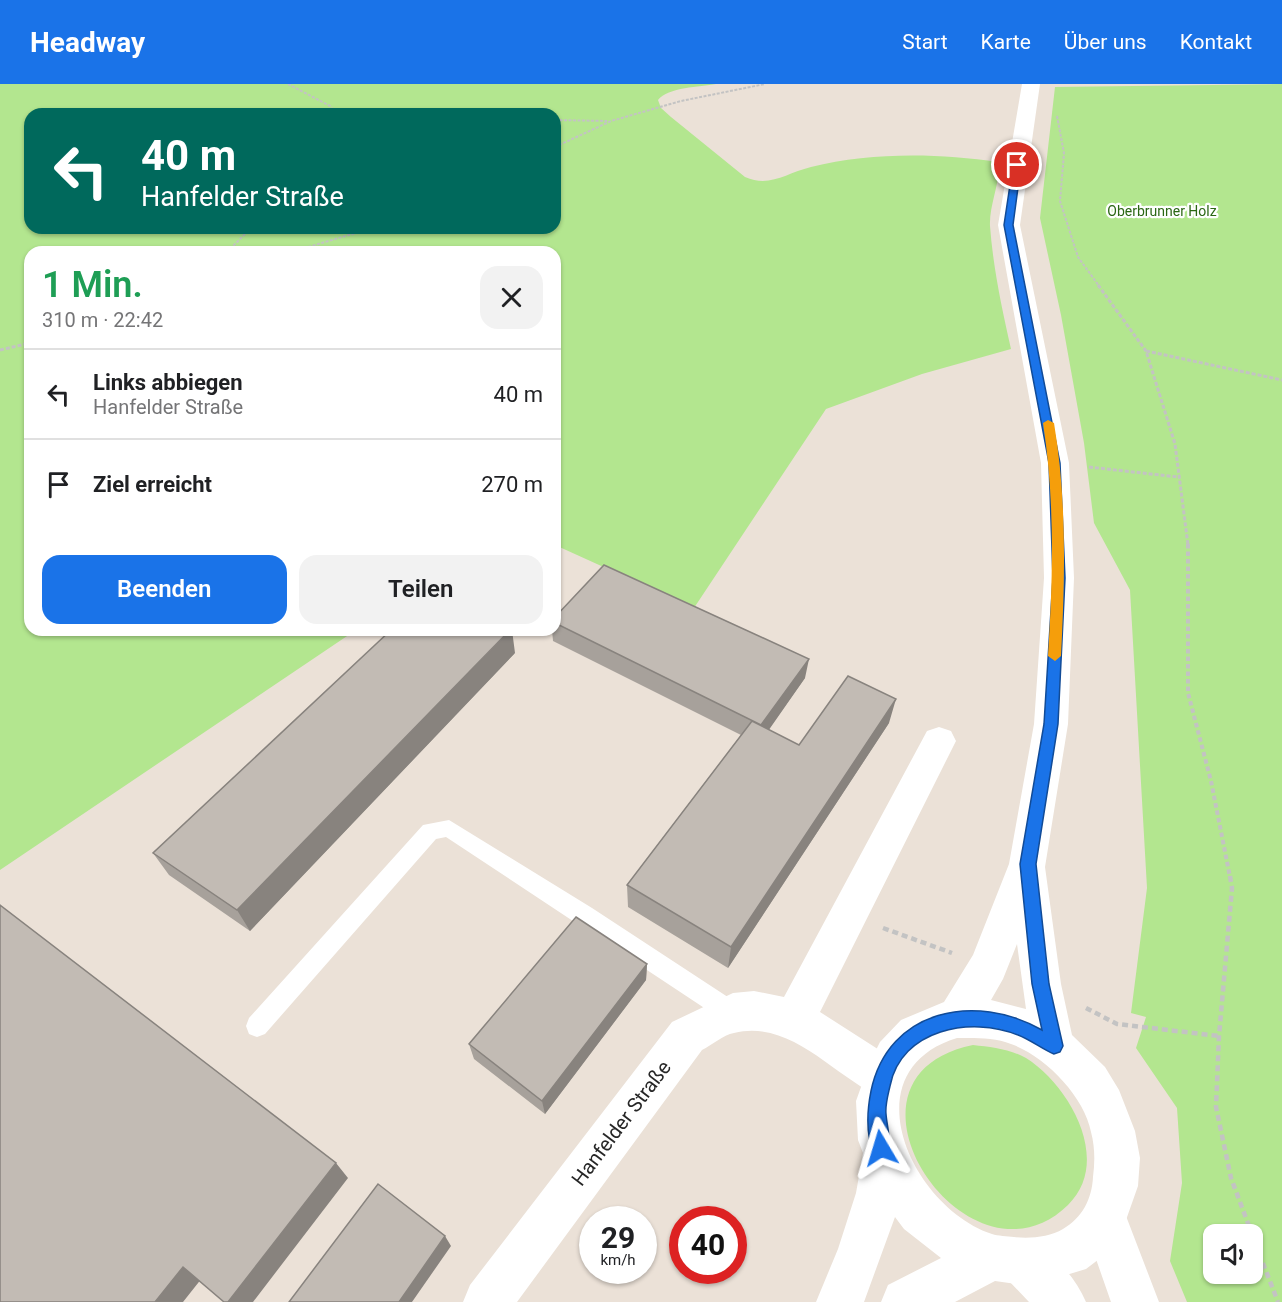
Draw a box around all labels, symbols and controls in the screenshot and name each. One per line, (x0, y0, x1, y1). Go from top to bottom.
text: Headway (30, 26, 145, 59)
text: Start (902, 30, 948, 54)
text: Karte (981, 30, 1031, 54)
text: Über uns (1064, 30, 1147, 54)
text: Kontakt (1180, 30, 1252, 54)
text: 40 m (141, 131, 236, 180)
icon: left (42, 132, 120, 210)
pin (991, 139, 1042, 190)
icon: arrive (1000, 148, 1033, 181)
text: Hanfelder Straße (141, 181, 344, 213)
park label: Oberbrunner Holz (1107, 203, 1217, 219)
text: 1 Min. (42, 264, 143, 306)
button: close (480, 266, 543, 329)
text: 310 m · 22:42 (42, 308, 163, 332)
text: Links abbiegen (93, 370, 243, 395)
icon: left (42, 378, 75, 411)
text: 40 m (494, 382, 543, 407)
text: Hanfelder Straße (93, 395, 243, 419)
icon: arrive (42, 468, 75, 501)
text: Ziel erreicht (93, 472, 212, 497)
text: 270 m (481, 472, 543, 497)
button: Beenden (42, 555, 287, 624)
button: Teilen (299, 555, 543, 624)
street label: Hanfelder Straße (566, 1056, 676, 1190)
position arrow (849, 1116, 913, 1180)
speed limit sign: 40 (669, 1206, 747, 1284)
text: 29 (601, 1220, 635, 1255)
map controls (1203, 1224, 1263, 1284)
button: sound (1203, 1224, 1263, 1284)
text: km/h (600, 1251, 636, 1269)

